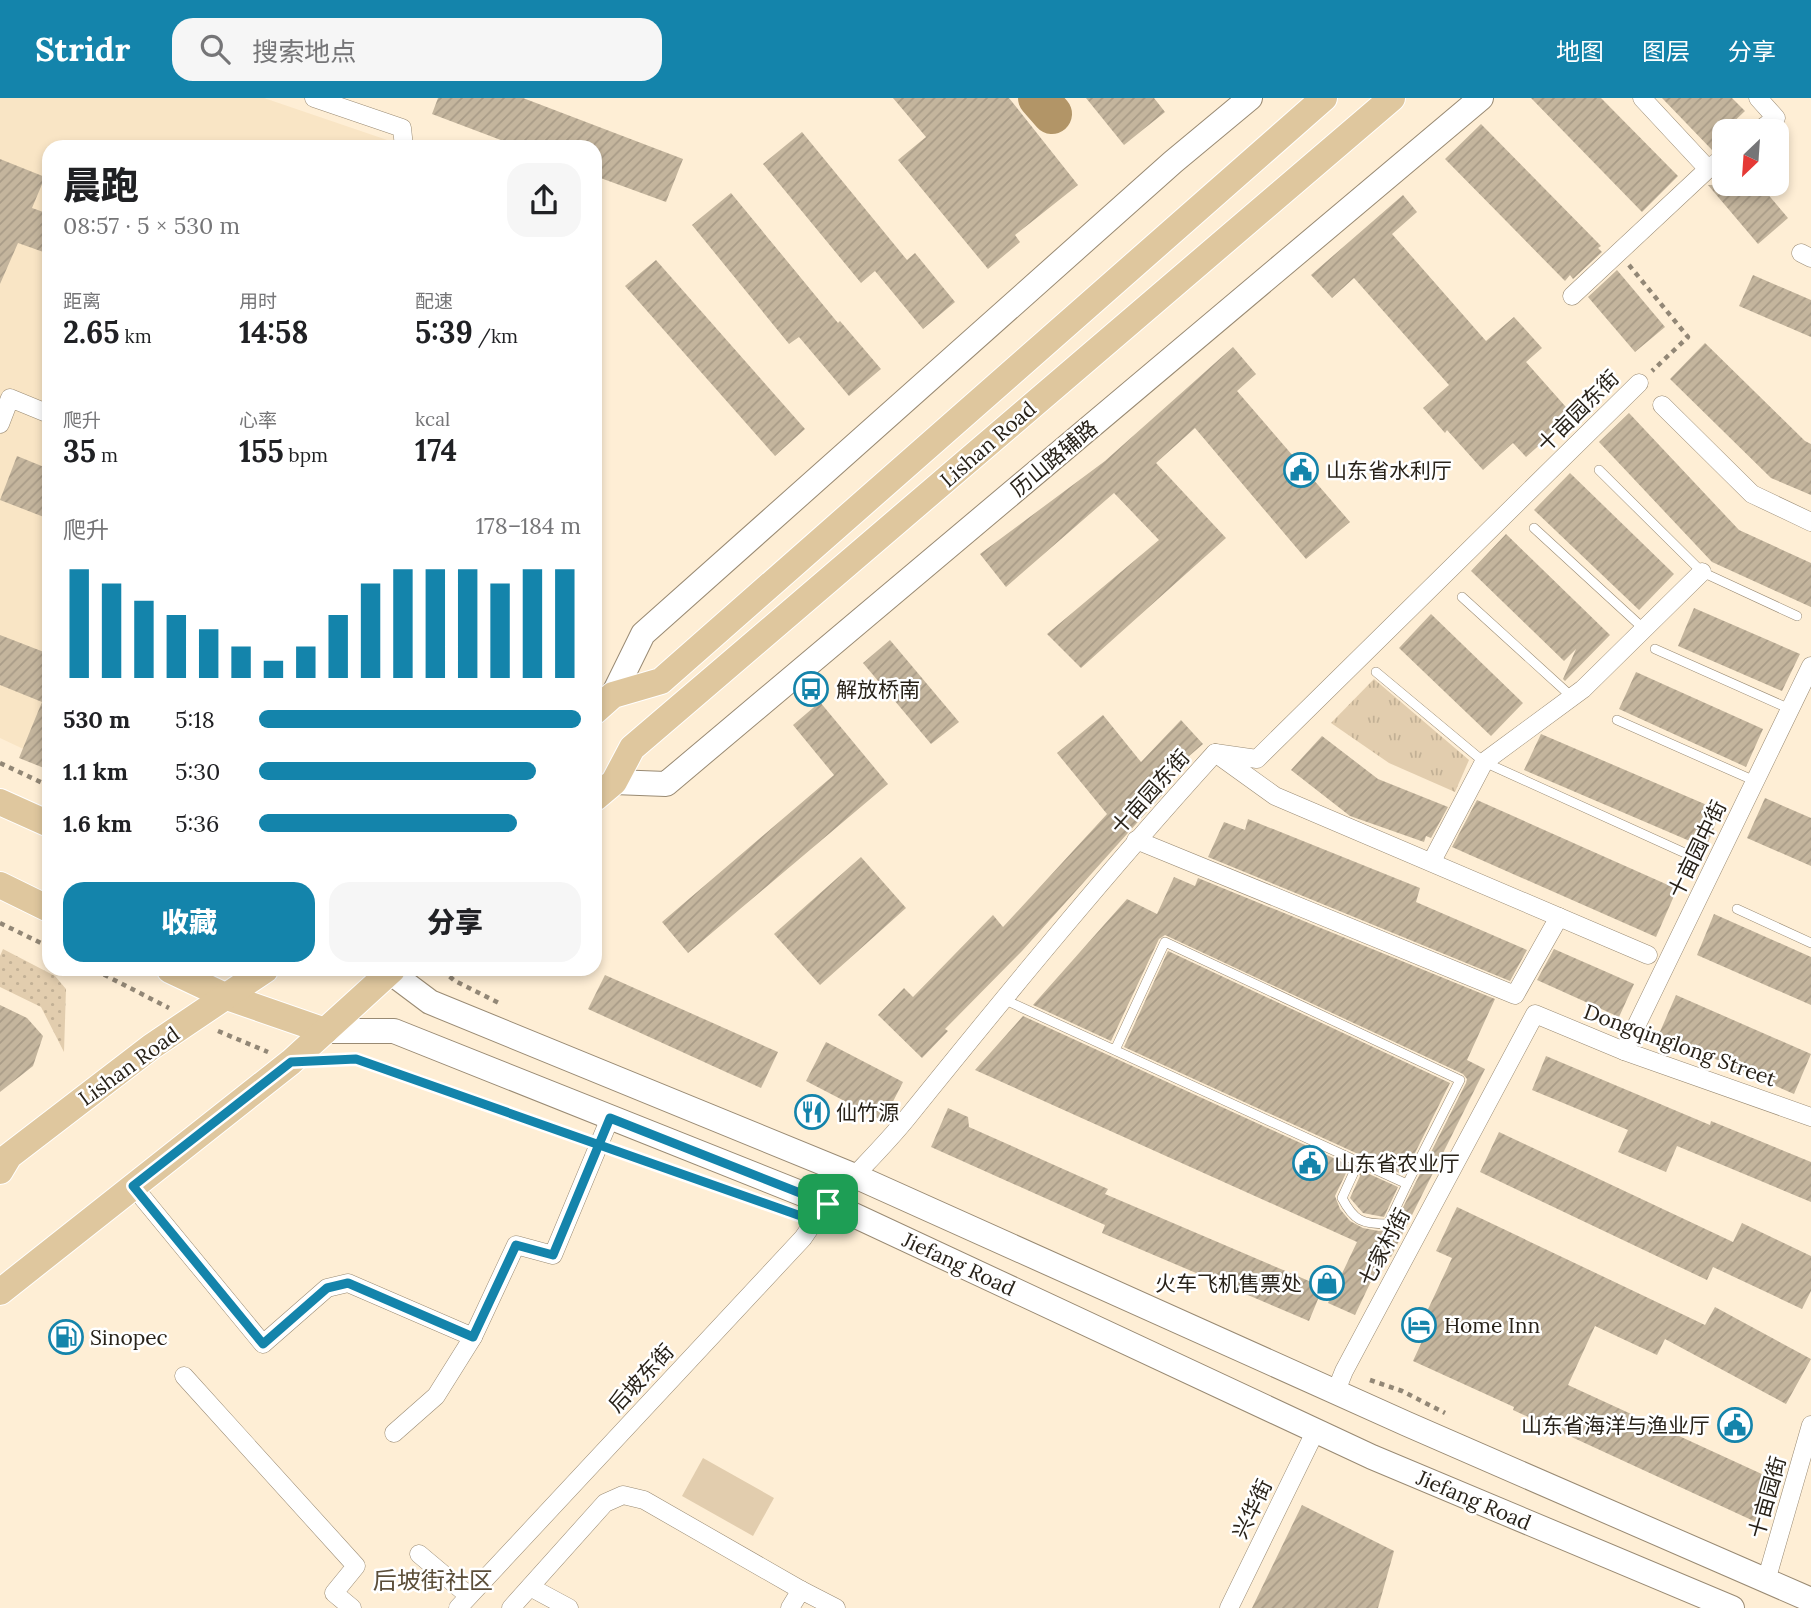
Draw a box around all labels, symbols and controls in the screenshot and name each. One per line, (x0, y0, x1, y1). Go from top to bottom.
search box (172, 18, 662, 81)
text: Stridr (35, 28, 130, 70)
icon: search (196, 30, 234, 68)
text: 搜索地点 (252, 35, 356, 68)
text: 地图 (1556, 36, 1604, 67)
text: 图层 (1642, 36, 1690, 67)
text: 分享 (1728, 36, 1776, 67)
north arrow (1712, 119, 1788, 196)
map controls (1712, 119, 1789, 196)
text: 晨跑 (63, 161, 139, 209)
button: share (507, 163, 581, 237)
text: 08:57 · 5 × 530 m (63, 211, 240, 240)
text: 距离 (63, 289, 101, 313)
text: 用时 (239, 289, 277, 313)
text: 配速 (415, 289, 453, 313)
text: 2.65 (63, 313, 119, 351)
text: 14:58 (239, 313, 308, 351)
text: 5:39 (415, 313, 473, 351)
text: km (119, 324, 152, 348)
text: /km (473, 324, 518, 348)
street label: 十亩园东街 (1531, 364, 1625, 458)
street label: Lishan Road (935, 395, 1041, 493)
text: kcal (415, 407, 450, 431)
text: 爬升 (63, 408, 101, 432)
text: 心率 (239, 408, 277, 432)
street label: 历山路辅路 (1005, 414, 1103, 502)
text: 174 (415, 431, 457, 469)
text: 35 (63, 432, 96, 470)
text: 155 (239, 432, 284, 470)
text: m (96, 443, 118, 467)
text: bpm (284, 443, 328, 467)
public building icon: 山东省水利厅 (1282, 451, 1320, 489)
place label: 山东省水利厅 (1326, 457, 1452, 484)
text: 178–184 m (476, 511, 581, 540)
text: 爬升 (63, 515, 109, 544)
bus stop icon: 解放桥南 (792, 670, 830, 708)
place label: 解放桥南 (836, 676, 920, 703)
text: 530 m (63, 705, 130, 734)
text: 5:18 (175, 705, 215, 734)
street label: 十亩园东街 (1105, 744, 1195, 840)
text: 1.1 km (63, 757, 128, 786)
text: 5:30 (175, 757, 220, 786)
street label: 十亩园中街 (1662, 796, 1732, 902)
text: 1.6 km (63, 809, 132, 838)
text: 5:36 (175, 809, 219, 838)
button: 收藏 (63, 882, 315, 962)
button: 分享 (329, 882, 581, 962)
street label: Dongqinglong Street (1580, 998, 1781, 1093)
street label: Lishan Road (73, 1020, 185, 1112)
restaurant icon: 仙竹源 (793, 1093, 831, 1131)
place label: 仙竹源 (836, 1099, 899, 1126)
public building icon: 山东省农业厅 (1291, 1144, 1329, 1182)
place label: 山东省农业厅 (1334, 1150, 1460, 1177)
pin (798, 1174, 858, 1234)
icon: arrive (809, 1185, 847, 1223)
street label: 七家村街 (1352, 1204, 1416, 1290)
street label: Jiefang Road (897, 1226, 1020, 1302)
shop icon: 火车飞机售票处 (1308, 1264, 1346, 1302)
place label: 火车飞机售票处 (1155, 1270, 1302, 1297)
hotel icon: Home Inn (1400, 1306, 1438, 1344)
place label: Home Inn (1444, 1312, 1540, 1339)
fuel station icon: Sinopec (47, 1318, 85, 1356)
place label: Sinopec (90, 1324, 168, 1351)
street label: 后坡东街 (602, 1338, 680, 1418)
public building icon: 山东省海洋与渔业厅 (1716, 1406, 1754, 1444)
place label: 山东省海洋与渔业厅 (1521, 1412, 1710, 1439)
street label: 十亩园街 (1742, 1453, 1792, 1541)
street label: Jiefang Road (1412, 1463, 1535, 1536)
street label: 兴华街 (1226, 1475, 1278, 1543)
district label: 后坡街社区 (373, 1565, 493, 1596)

